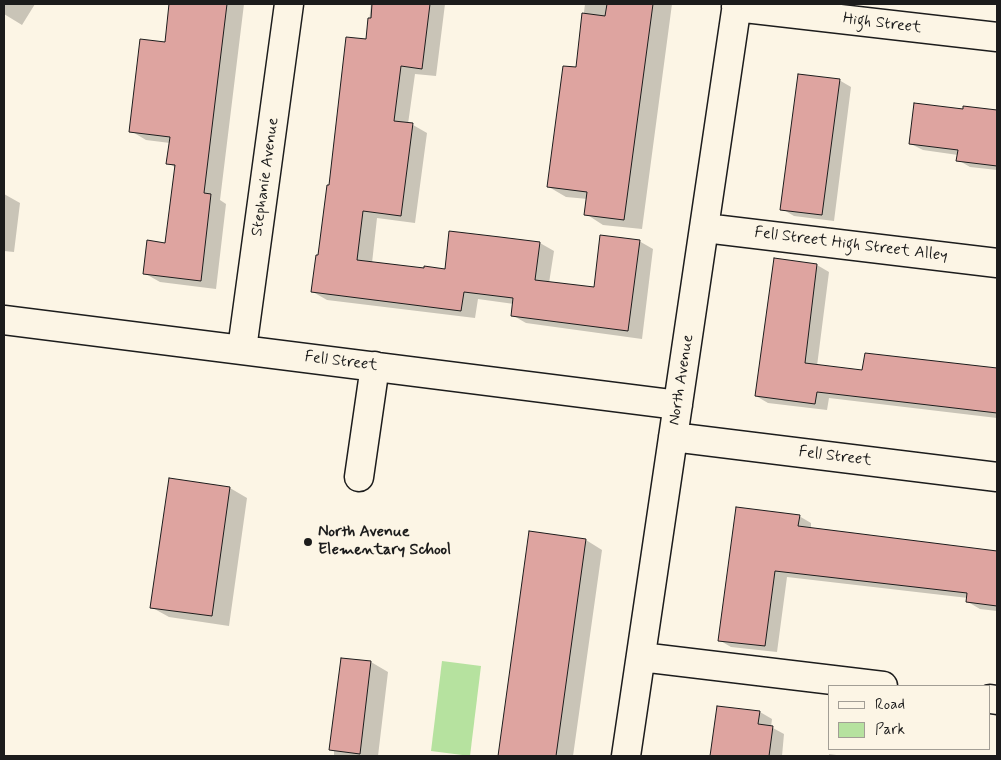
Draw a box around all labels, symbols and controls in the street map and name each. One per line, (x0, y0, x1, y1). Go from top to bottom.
street label: High Street (842, 10, 922, 38)
street label: Stephanie Avenue (248, 116, 284, 238)
street label: Fell Street High Street Alley (753, 224, 949, 266)
street label: North Avenue (665, 333, 699, 427)
street label: Fell Street (303, 348, 379, 376)
street label: Fell Street (797, 443, 873, 471)
place label: North Avenue Elementary School (318, 523, 451, 561)
marker: North Avenue Elementary School (302, 536, 314, 548)
legend (828, 685, 991, 750)
text: Road (875, 695, 905, 715)
text: Park (875, 720, 905, 740)

